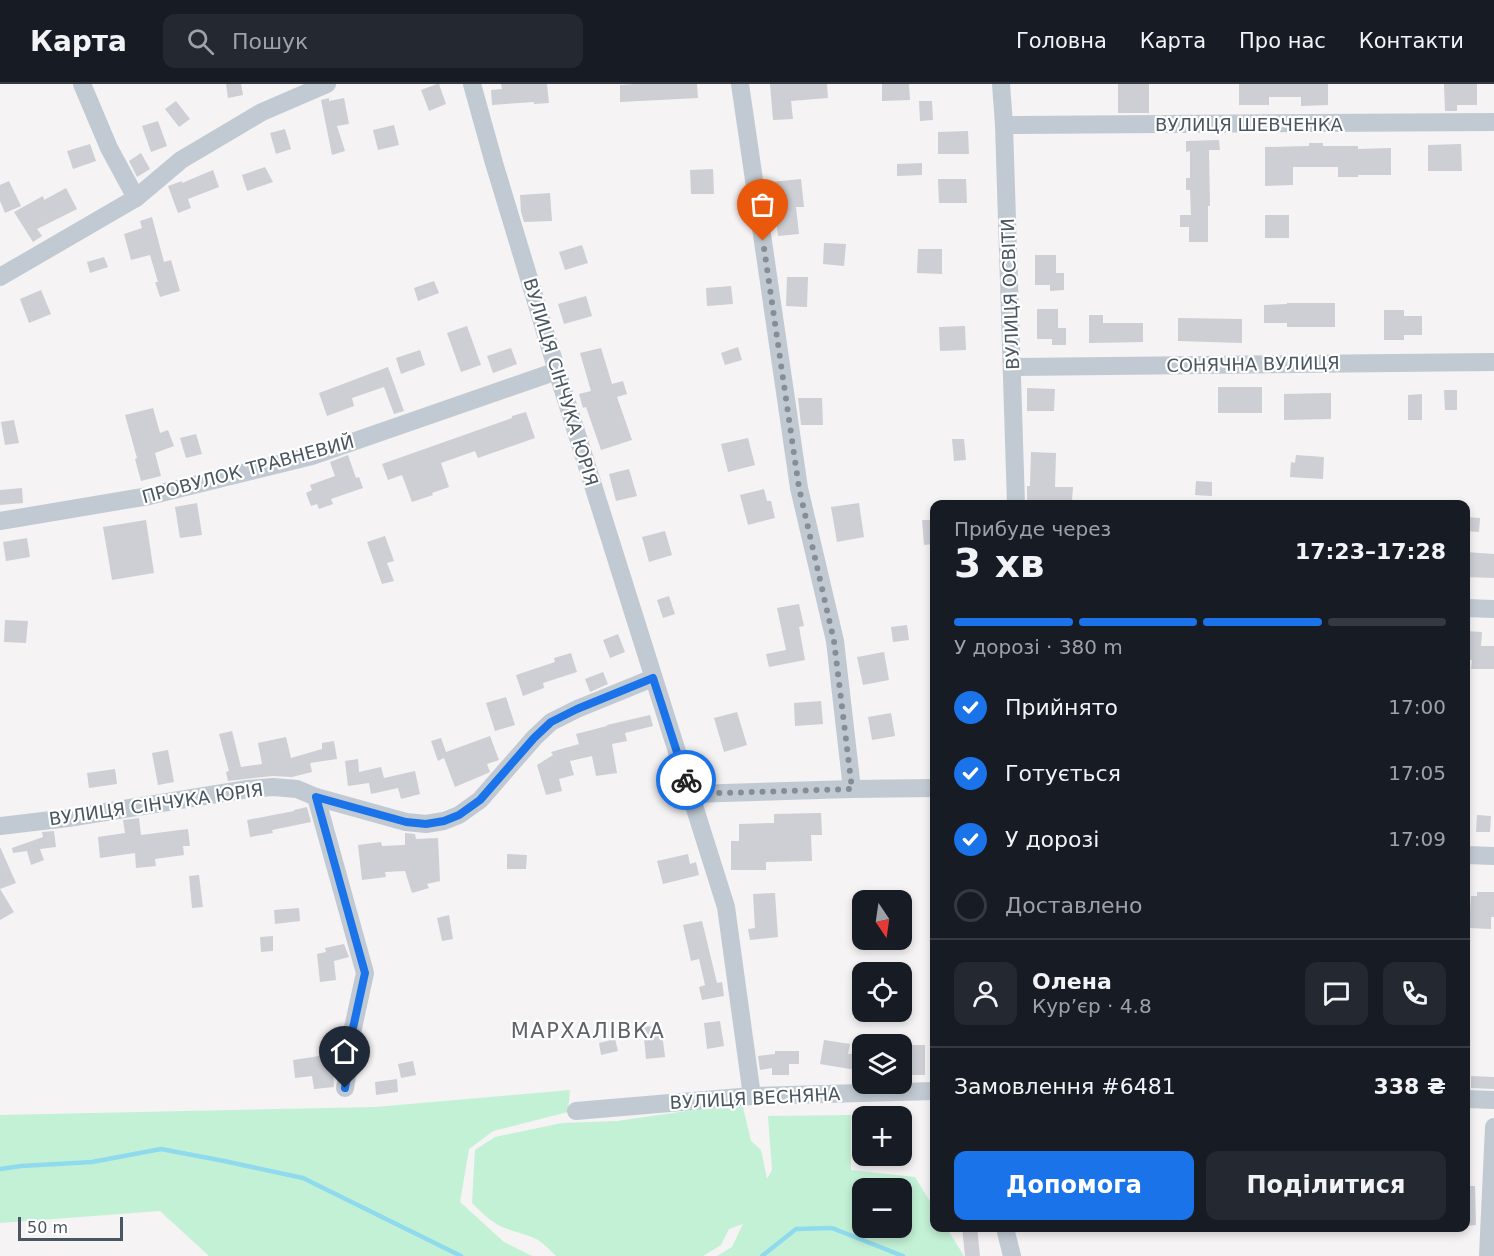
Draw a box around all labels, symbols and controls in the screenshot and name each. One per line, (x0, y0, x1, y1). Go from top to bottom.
search box (163, 14, 583, 68)
text: Карта (30, 25, 127, 58)
icon: search (184, 25, 217, 58)
text: Пошук (232, 29, 308, 54)
text: Головна (1016, 29, 1107, 53)
text: Карта (1140, 29, 1206, 53)
text: Про нас (1239, 29, 1326, 53)
text: Контакти (1359, 29, 1464, 53)
street label: ВУЛИЦЯ ШЕВЧЕНКА (1155, 114, 1344, 135)
pin (737, 179, 788, 241)
icon: bag (746, 188, 779, 221)
street label: ВУЛИЦЯ ОСВІТИ (997, 218, 1023, 370)
street label: ВУЛИЦЯ СІНЧУКА ЮРІЯ (519, 276, 603, 488)
street label: СОНЯЧНА ВУЛИЦЯ (1166, 352, 1340, 376)
street label: ПРОВУЛОК ТРАВНЕВИЙ (140, 431, 356, 507)
text: Прибуде через (954, 517, 1111, 541)
text: 17:23–17:28 (1295, 539, 1446, 564)
text: 3 хв (954, 541, 1045, 586)
text: У дорозі · 380 m (954, 635, 1123, 659)
icon: check (954, 691, 987, 724)
text: Прийнято (1005, 695, 1118, 720)
text: 17:00 (1388, 695, 1446, 719)
courier (656, 750, 716, 810)
icon: check (954, 757, 987, 790)
text: Готується (1005, 761, 1121, 786)
text: 17:05 (1388, 761, 1446, 785)
icon: bike (670, 764, 703, 797)
street label: ВУЛИЦЯ СІНЧУКА ЮРІЯ (48, 779, 264, 829)
icon: check (954, 823, 987, 856)
text: У дорозі (1005, 827, 1099, 852)
text: 17:09 (1388, 827, 1446, 851)
north arrow (852, 890, 912, 950)
map controls (852, 890, 912, 1238)
text: Доставлено (1005, 893, 1142, 918)
button: locate (852, 962, 912, 1022)
button: person (954, 962, 1017, 1025)
button: chat (1305, 962, 1368, 1025)
button: phone (1383, 962, 1446, 1025)
text: Олена (1032, 969, 1112, 994)
text: Кур’єр · 4.8 (1032, 994, 1152, 1018)
district label: МАРХАЛІВКА (511, 1019, 665, 1043)
pin (319, 1026, 370, 1088)
button: layers (852, 1034, 912, 1094)
icon: home (328, 1035, 361, 1068)
text: Замовлення #6481 (954, 1074, 1176, 1099)
text: 338 ₴ (1374, 1074, 1446, 1099)
street label: ВУЛИЦЯ ВЕСНЯНА (669, 1083, 841, 1113)
button: + (852, 1106, 912, 1166)
button: Допомога (954, 1151, 1194, 1220)
button: Поділитися (1206, 1151, 1446, 1220)
button: − (852, 1178, 912, 1238)
scale bar (18, 1214, 123, 1242)
text: 50 m (27, 1218, 68, 1237)

